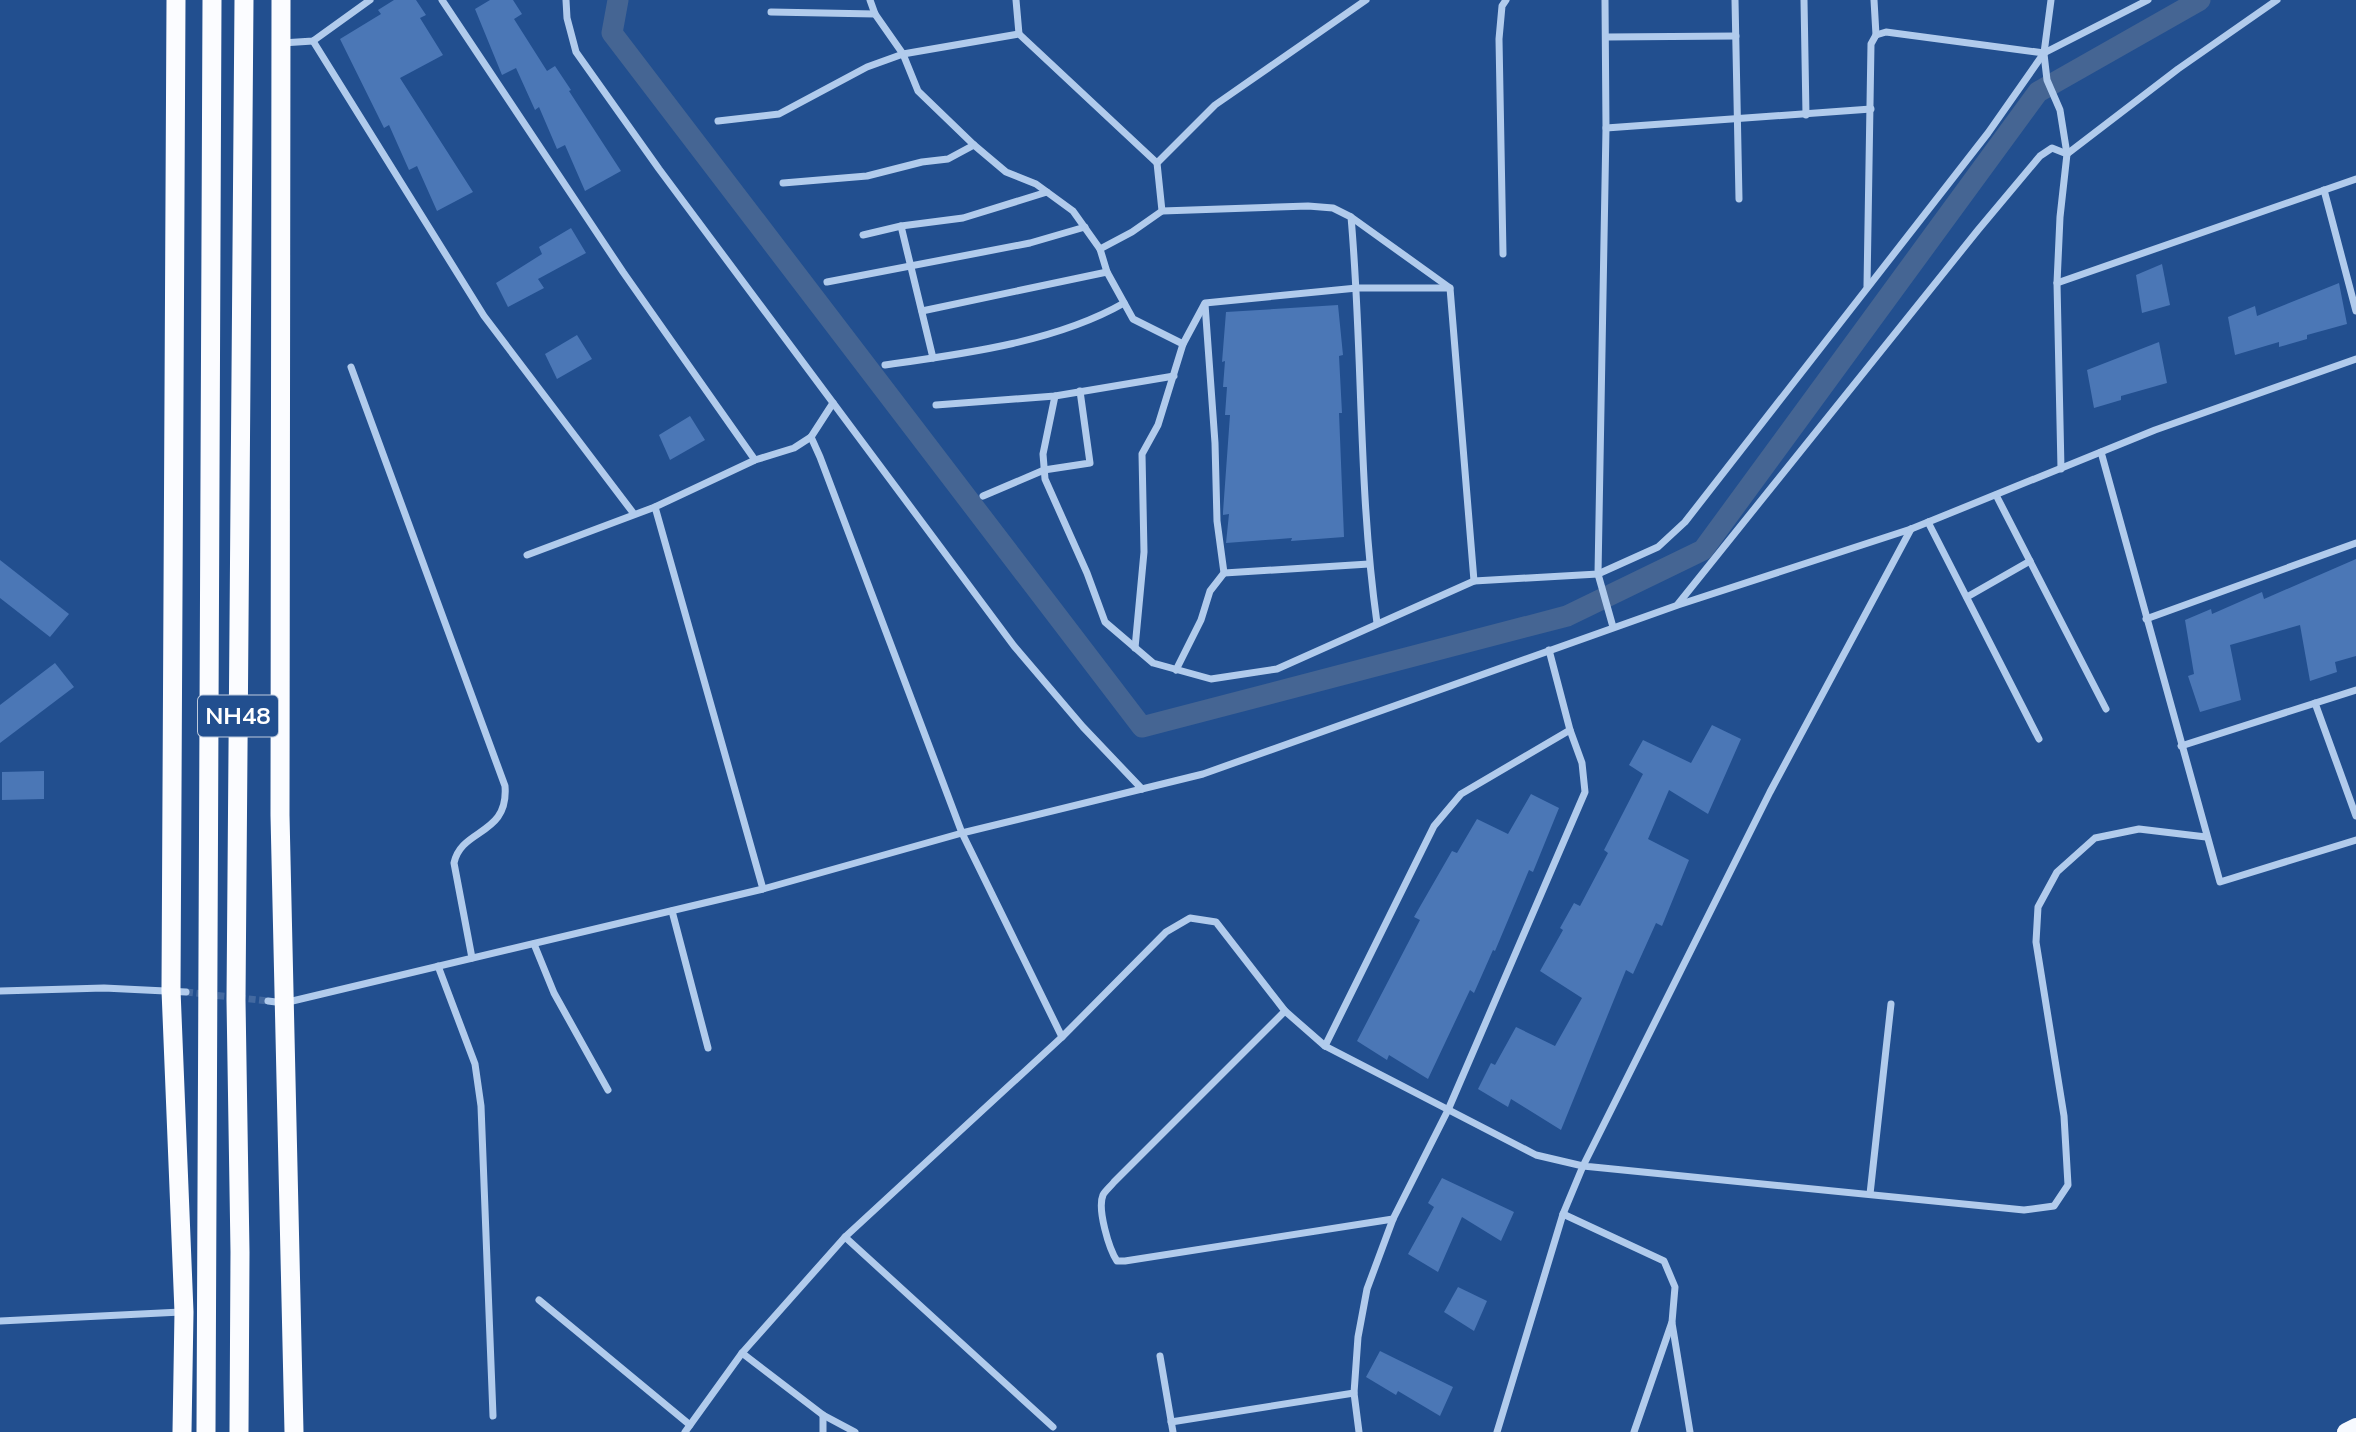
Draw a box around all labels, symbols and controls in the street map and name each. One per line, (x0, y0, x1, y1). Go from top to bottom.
road number: NH48 (198, 696, 278, 736)

